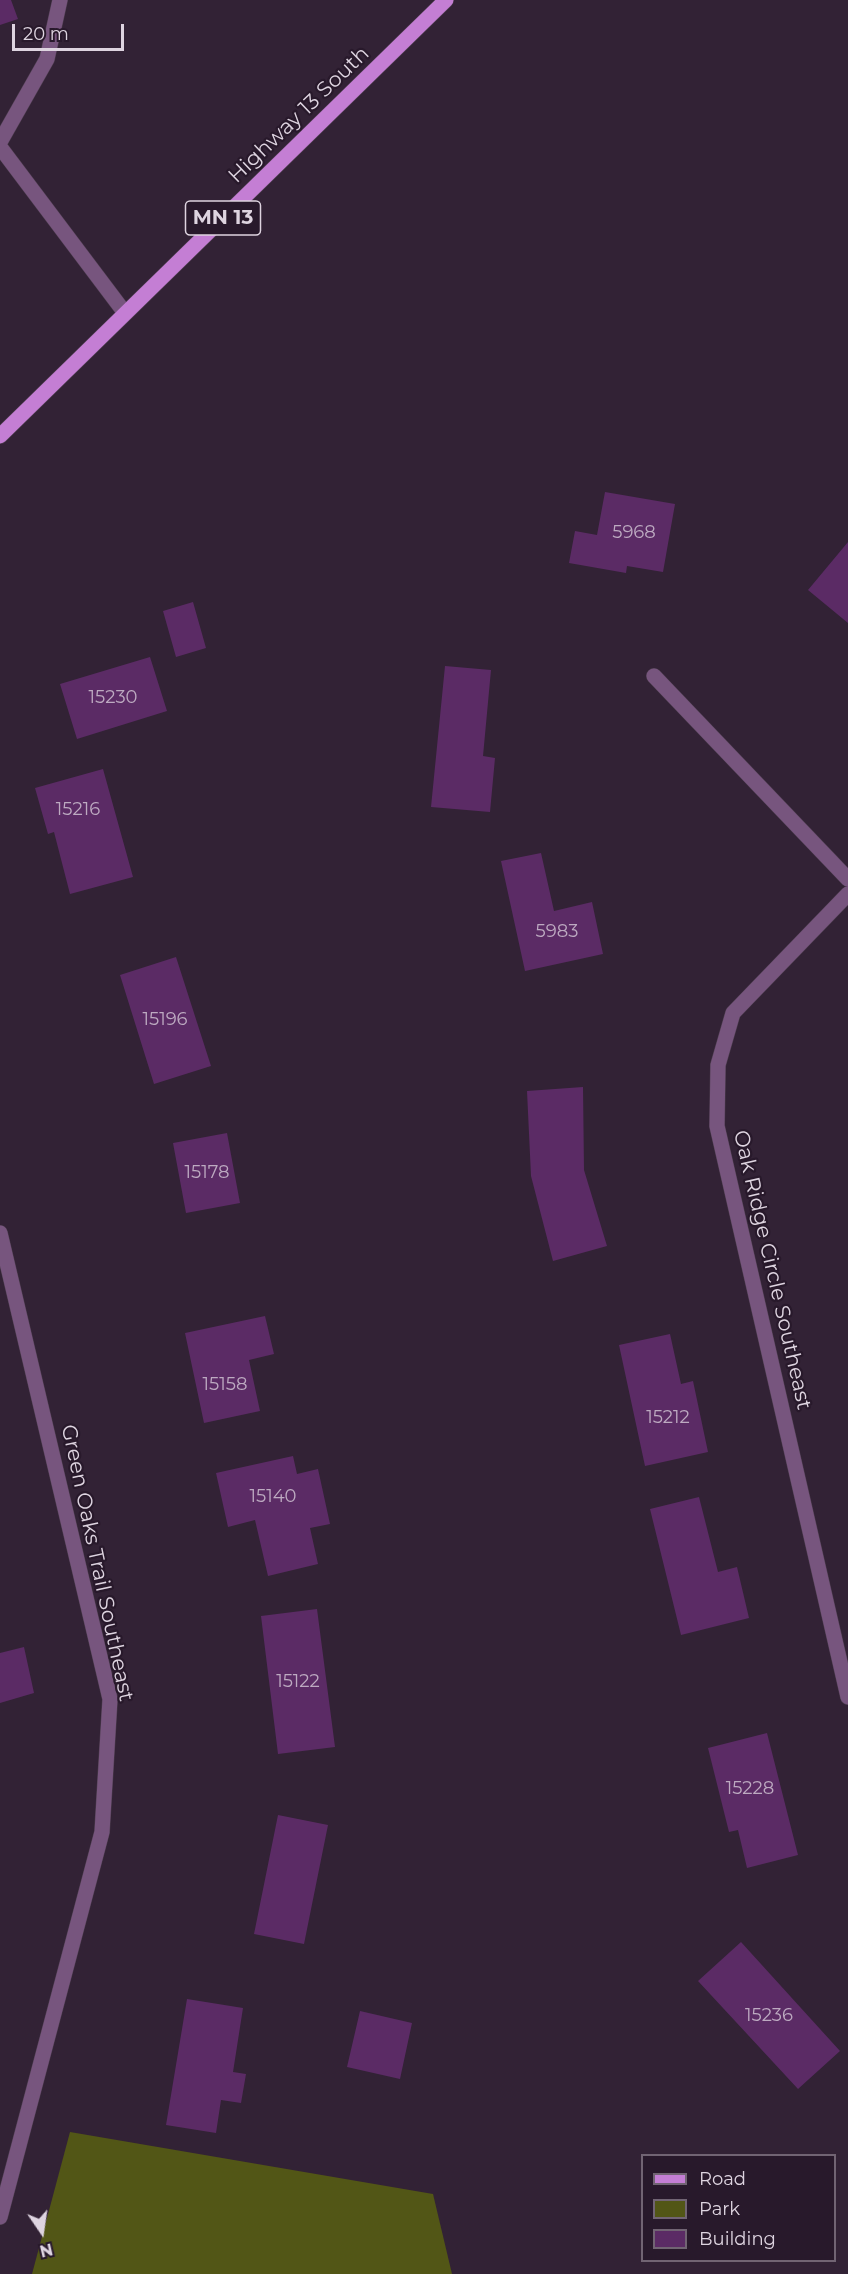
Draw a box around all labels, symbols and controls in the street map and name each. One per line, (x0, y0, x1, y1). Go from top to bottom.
scale bar (15, 12, 128, 50)
text: 20 m (23, 23, 69, 45)
street label: Highway 13 South (223, 41, 375, 189)
road number: MN 13 (186, 201, 260, 235)
house number: 5968 (612, 522, 656, 544)
house number: 15230 (89, 687, 137, 709)
house number: 15216 (56, 799, 100, 821)
house number: 5983 (536, 921, 578, 943)
house number: 15196 (142, 1009, 188, 1031)
street label: Oak Ridge Circle Southeast (728, 1128, 816, 1412)
house number: 15178 (185, 1162, 229, 1184)
house number: 15158 (203, 1374, 247, 1396)
house number: 15212 (646, 1407, 690, 1429)
street label: Green Oaks Trail Southeast (55, 1422, 139, 1704)
house number: 15140 (250, 1486, 296, 1508)
house number: 15122 (276, 1671, 320, 1693)
house number: 15228 (726, 1778, 774, 1800)
house number: 15236 (745, 2005, 793, 2027)
legend (641, 2154, 836, 2262)
text: Road (699, 2168, 746, 2190)
text: Park (699, 2198, 740, 2220)
north arrow (12, 2202, 72, 2262)
text: Building (699, 2228, 776, 2250)
text: N (38, 2239, 55, 2261)

